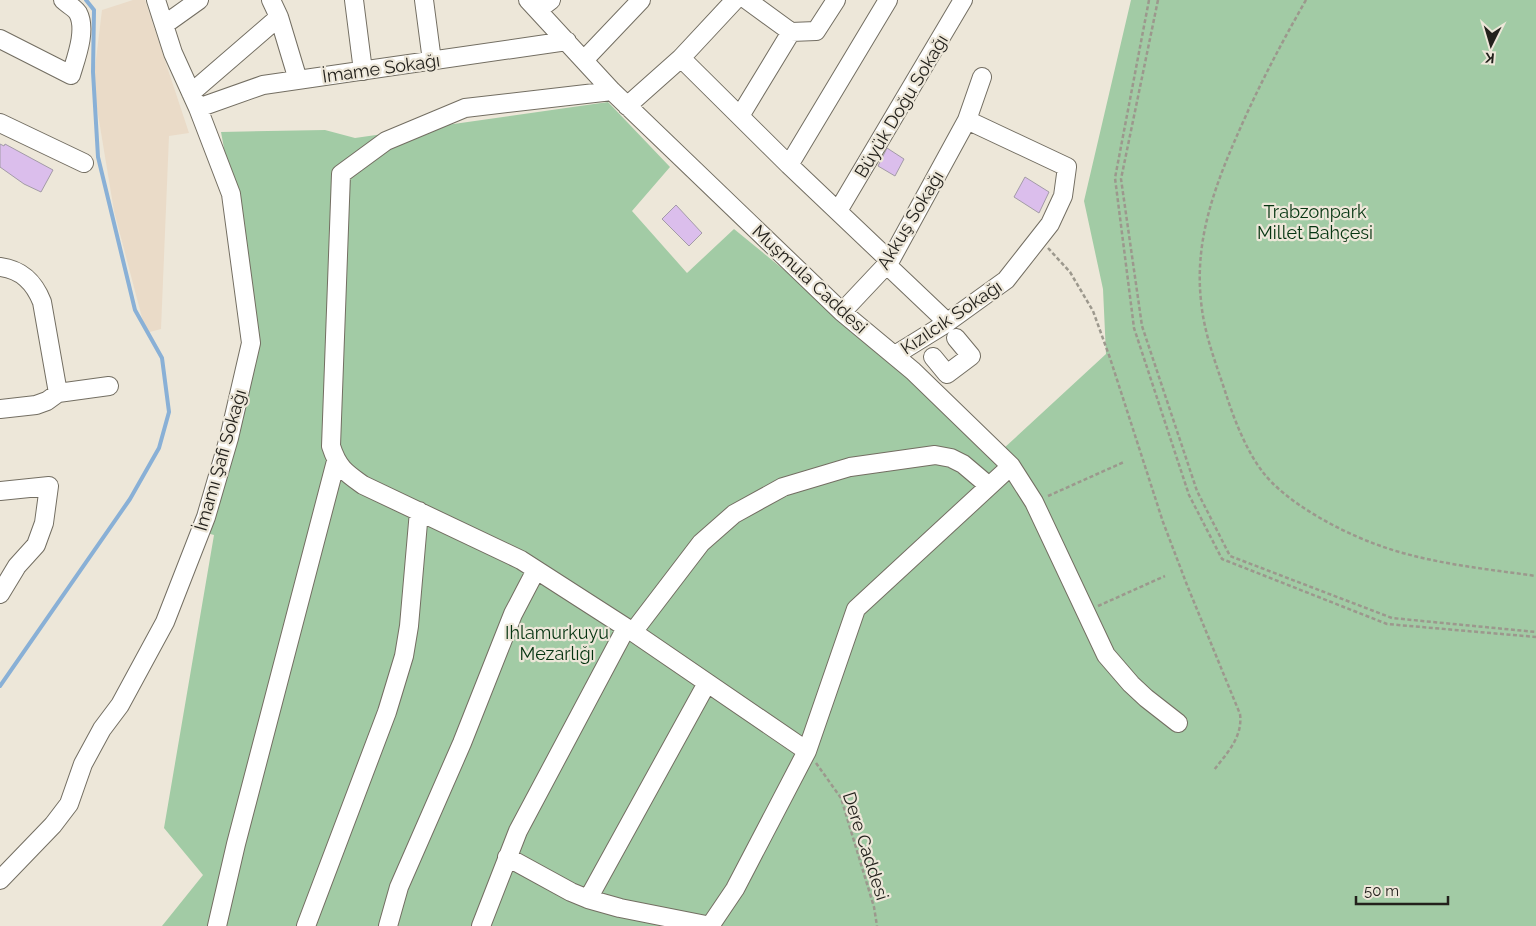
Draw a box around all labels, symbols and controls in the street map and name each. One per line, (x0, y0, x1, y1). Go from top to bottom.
north arrow (1466, 20, 1516, 70)
street label: Büyük Doğu Sokağı (850, 31, 952, 181)
street label: İmame Sokağı (321, 49, 441, 87)
text: K (1484, 50, 1495, 66)
street label: Akkuş Sokağı (872, 167, 948, 273)
park label: Trabzonpark Millet Bahçesi (1257, 201, 1373, 243)
street label: Muşmula Caddesi (748, 220, 872, 338)
street label: Kızılcık Sokağı (897, 276, 1005, 358)
street label: İmamı Şafi Sokağı (190, 387, 250, 533)
park label: Ihlamurkuyu Mezarlığı (505, 622, 609, 664)
street label: Dere Caddesi (839, 789, 893, 903)
scale bar (1356, 874, 1448, 906)
text: 50 m (1364, 882, 1399, 900)

